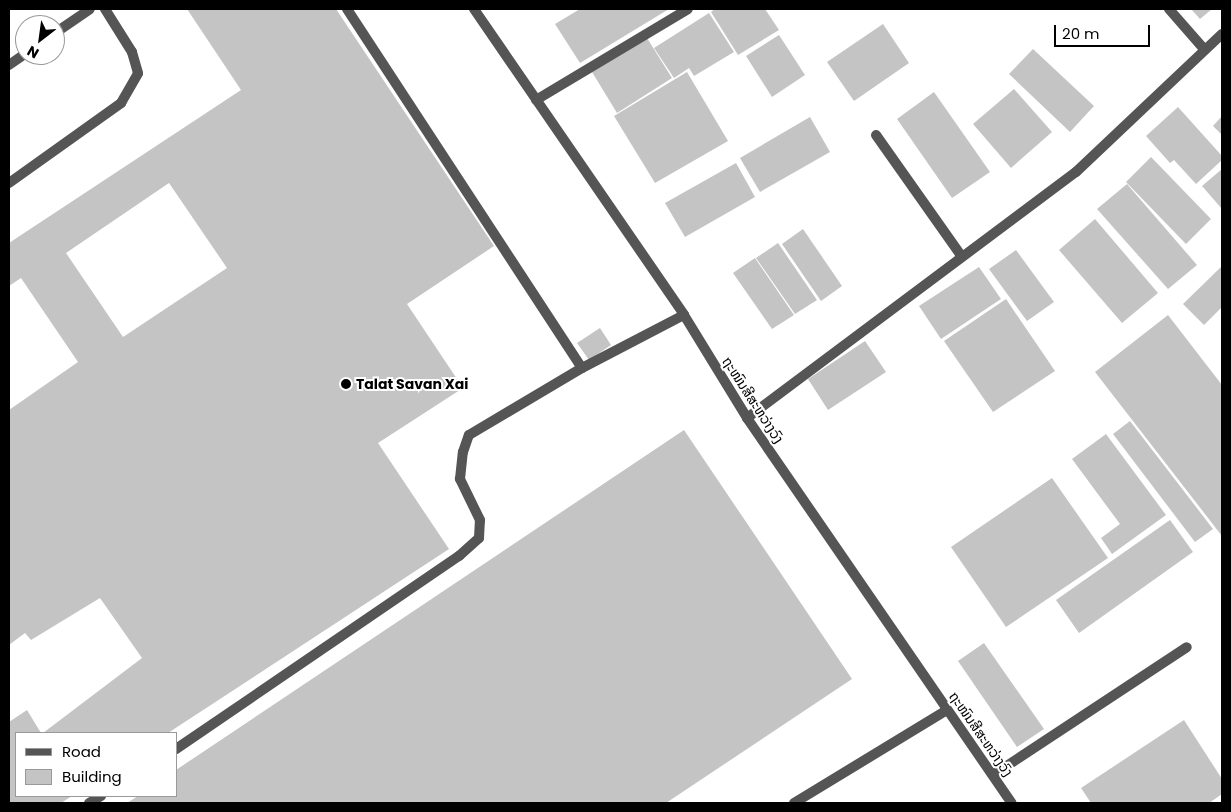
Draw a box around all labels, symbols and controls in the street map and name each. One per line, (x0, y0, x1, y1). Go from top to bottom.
north arrow (15, 15, 65, 65)
scale bar (1056, 15, 1152, 47)
text: 20 m (1062, 23, 1100, 44)
text: N (23, 41, 43, 63)
street label: ຖະໜົນສີສະຫວ່າງວົງ (719, 353, 787, 447)
place label: Talat Savan Xai (356, 376, 469, 392)
marker: Talat Savan Xai (340, 378, 352, 390)
street label: ຖະໜົນສີສະຫວ່າງວົງ (945, 688, 1017, 780)
legend (15, 732, 178, 797)
text: Road (62, 741, 101, 762)
text: Building (62, 766, 122, 787)

